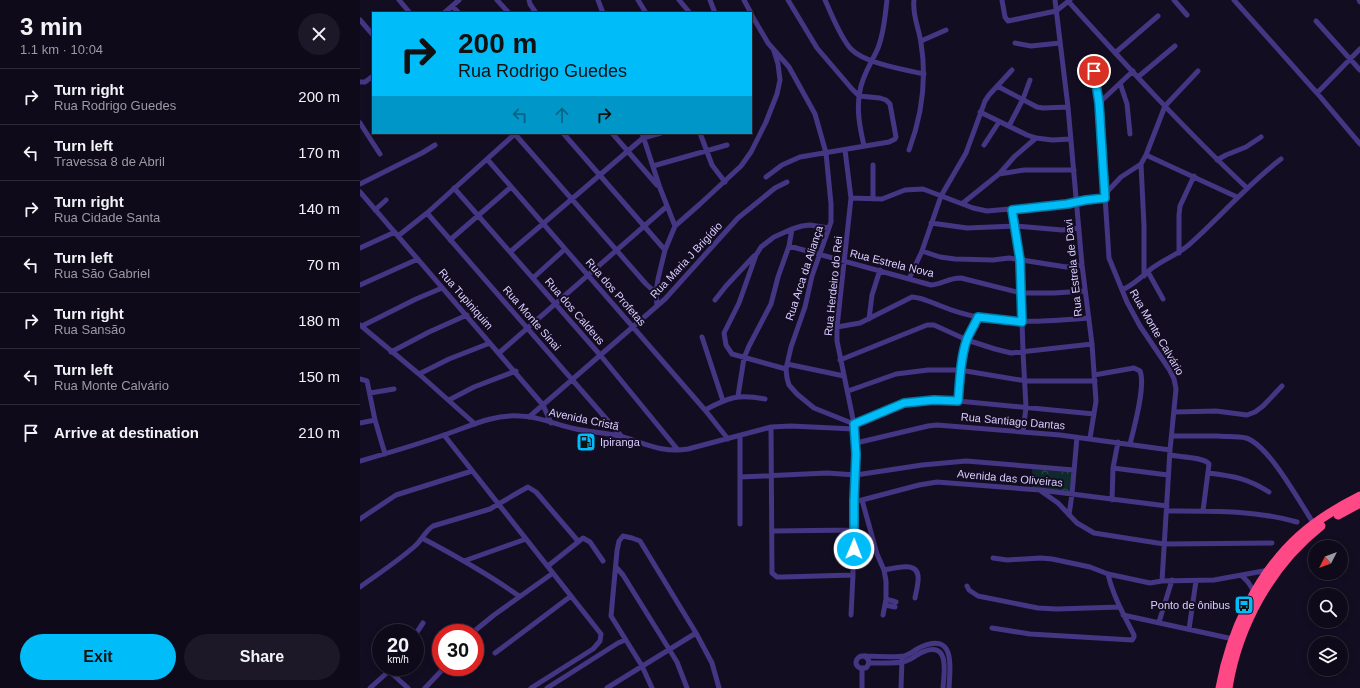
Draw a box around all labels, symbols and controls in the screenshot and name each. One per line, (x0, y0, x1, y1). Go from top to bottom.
text: 3 min (20, 13, 83, 40)
button: close (298, 13, 340, 55)
icon: right (392, 28, 444, 80)
text: 200 m (458, 28, 537, 59)
text: 1.1 km · 10:04 (20, 42, 103, 57)
pin (1077, 54, 1111, 88)
icon: arrive (1083, 60, 1105, 82)
text: Rua Rodrigo Guedes (458, 61, 627, 81)
text: Turn right (54, 81, 124, 98)
icon: right (20, 86, 42, 108)
text: 200 m (298, 88, 340, 105)
text: Rua Rodrigo Guedes (54, 98, 176, 113)
icon: left (509, 104, 531, 126)
icon: ahead (551, 104, 573, 126)
icon: right (593, 104, 615, 126)
text: Turn left (54, 137, 113, 154)
icon: left (20, 142, 42, 164)
text: 170 m (298, 144, 340, 161)
text: Travessa 8 de Abril (54, 154, 165, 169)
text: Turn right (54, 193, 124, 210)
icon: right (20, 198, 42, 220)
text: 140 m (298, 200, 340, 217)
text: Rua Cidade Santa (54, 210, 160, 225)
street label: Rua Maria J Brigídio (648, 219, 724, 301)
street label: Rua Estrela de Davi (1062, 219, 1084, 317)
street label: Rua Arca da Aliança (783, 223, 825, 322)
street label: Rua Herdeiro do Rei (822, 236, 844, 336)
street label: Rua Estrela Nova (849, 247, 936, 279)
text: Turn left (54, 249, 113, 266)
icon: left (20, 254, 42, 276)
text: 70 m (307, 256, 340, 273)
street label: Rua dos Profetas (584, 256, 649, 328)
text: Rua São Gabriel (54, 266, 150, 281)
street label: Rua Tupiniquim (436, 266, 496, 332)
street label: Rua dos Caldeus (543, 275, 608, 347)
street label: Rua Monte Sinai (501, 283, 563, 353)
street label: Rua Monte Calvário (1127, 287, 1187, 377)
text: Turn right (54, 305, 124, 322)
icon: right (20, 310, 42, 332)
text: 180 m (298, 312, 340, 329)
text: Rua Sansão (54, 322, 126, 337)
text: Turn left (54, 361, 113, 378)
icon: left (20, 366, 42, 388)
text: 150 m (298, 368, 340, 385)
text: Rua Monte Calvário (54, 378, 169, 393)
street label: Avenida Cristã (548, 406, 621, 432)
street label: Rua Santiago Dantas (960, 410, 1066, 432)
icon: arrive (20, 422, 42, 444)
text: Arrive at destination (54, 424, 199, 441)
text: 210 m (298, 424, 340, 441)
fuel station icon: Ipiranga (575, 431, 597, 453)
place label: Ipiranga (600, 436, 641, 448)
street label: Avenida das Oliveiras (957, 467, 1064, 489)
position arrow (833, 528, 875, 570)
north arrow (1308, 540, 1348, 580)
map controls (1308, 540, 1348, 676)
button: search (1308, 588, 1348, 628)
bus stop icon: Ponto de ônibus (1233, 594, 1255, 616)
place label: Ponto de ônibus (1150, 599, 1230, 611)
speed limit sign: 30 (432, 624, 484, 676)
button: Exit (20, 634, 176, 680)
button: Share (184, 634, 340, 680)
text: 20 (387, 634, 409, 656)
button: layers (1308, 636, 1348, 676)
text: km/h (387, 654, 409, 665)

